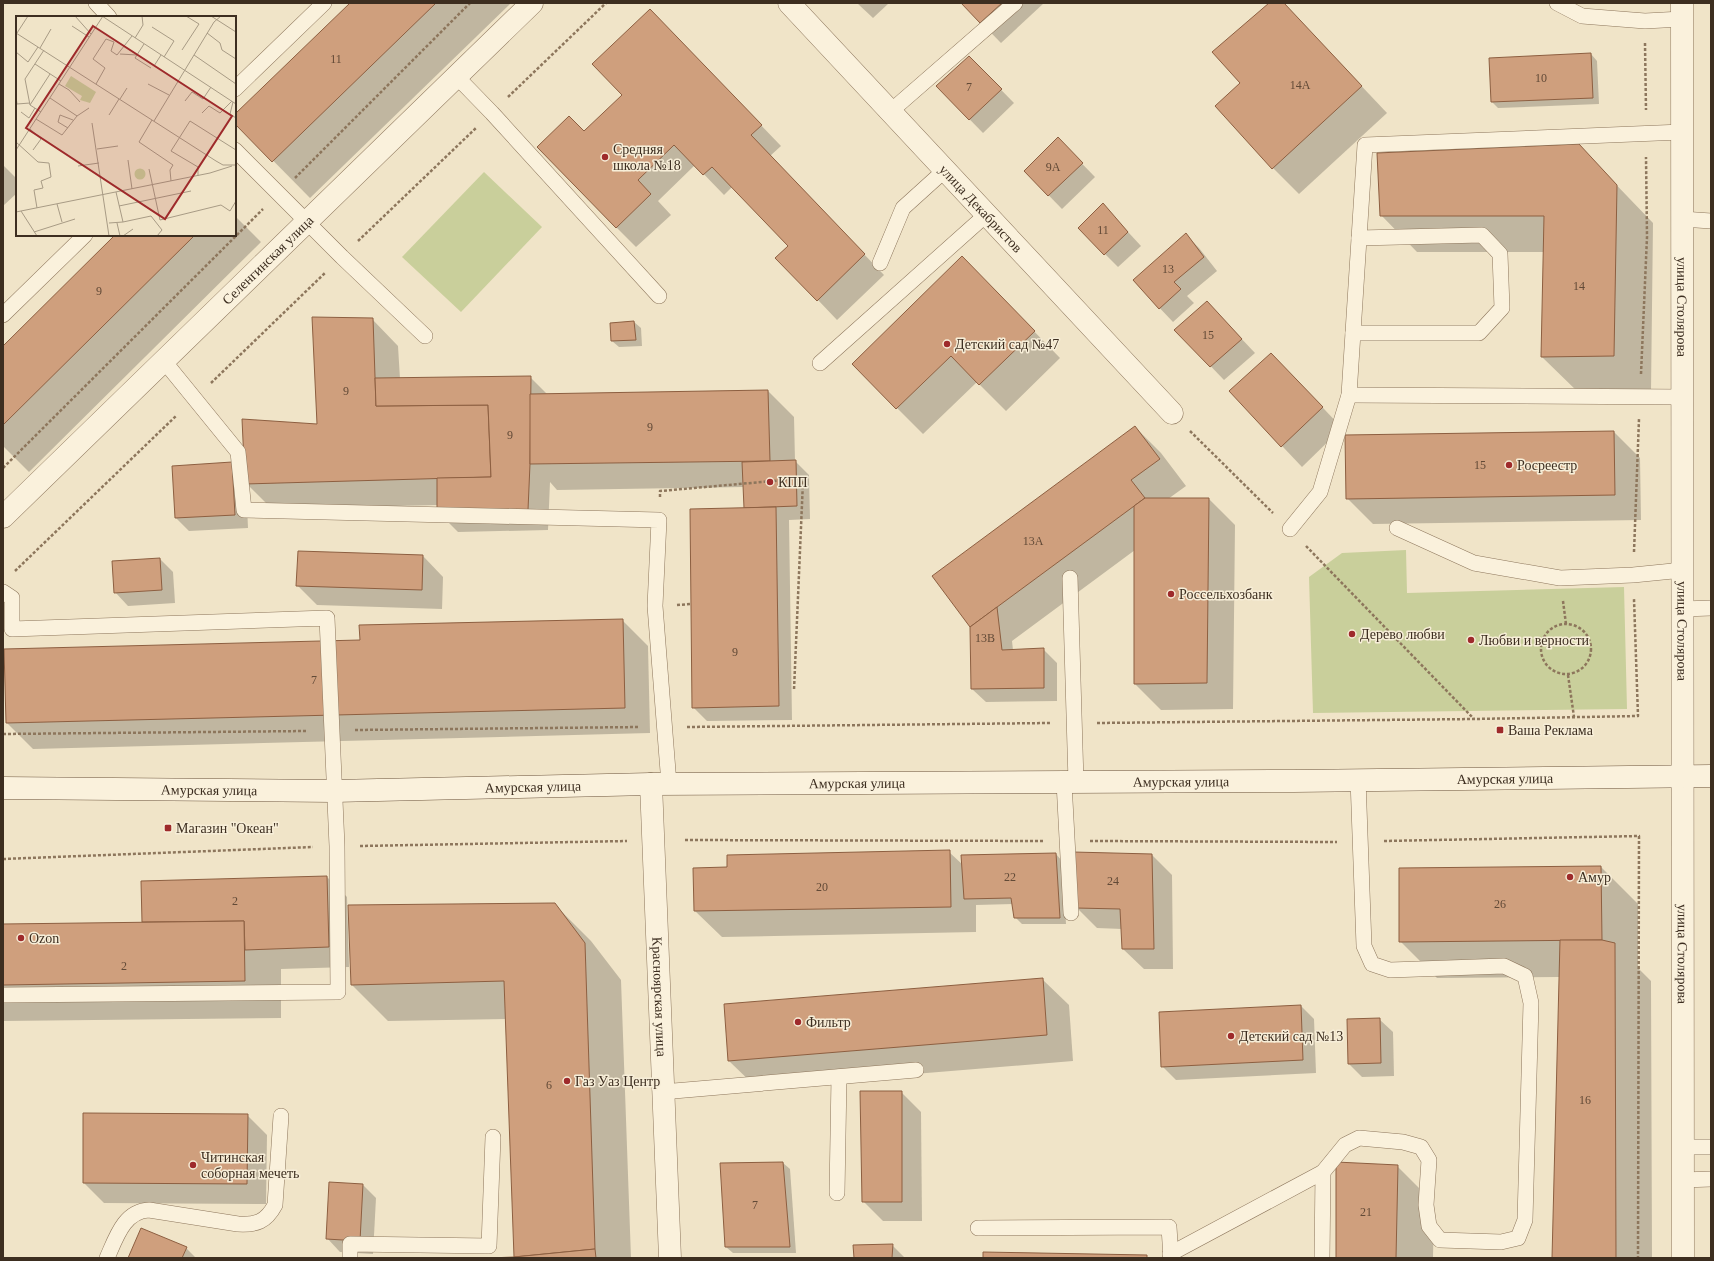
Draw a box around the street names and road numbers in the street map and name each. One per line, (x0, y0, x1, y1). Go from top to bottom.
street label: улица Декабристов (936, 161, 1026, 255)
street label: Селенгинская улица (219, 212, 317, 307)
street label: улица Столярова (1675, 257, 1690, 358)
street label: улица Столярова (1675, 581, 1690, 682)
street label: Амурская улица (1457, 770, 1554, 787)
street label: Амурская улица (1133, 774, 1230, 789)
street label: Амурская улица (809, 775, 906, 791)
street label: Амурская улица (484, 778, 582, 795)
street label: Амурская улица (161, 782, 258, 798)
street label: улица Столярова (1675, 904, 1690, 1005)
street label: Красноярская улица (650, 937, 669, 1058)

